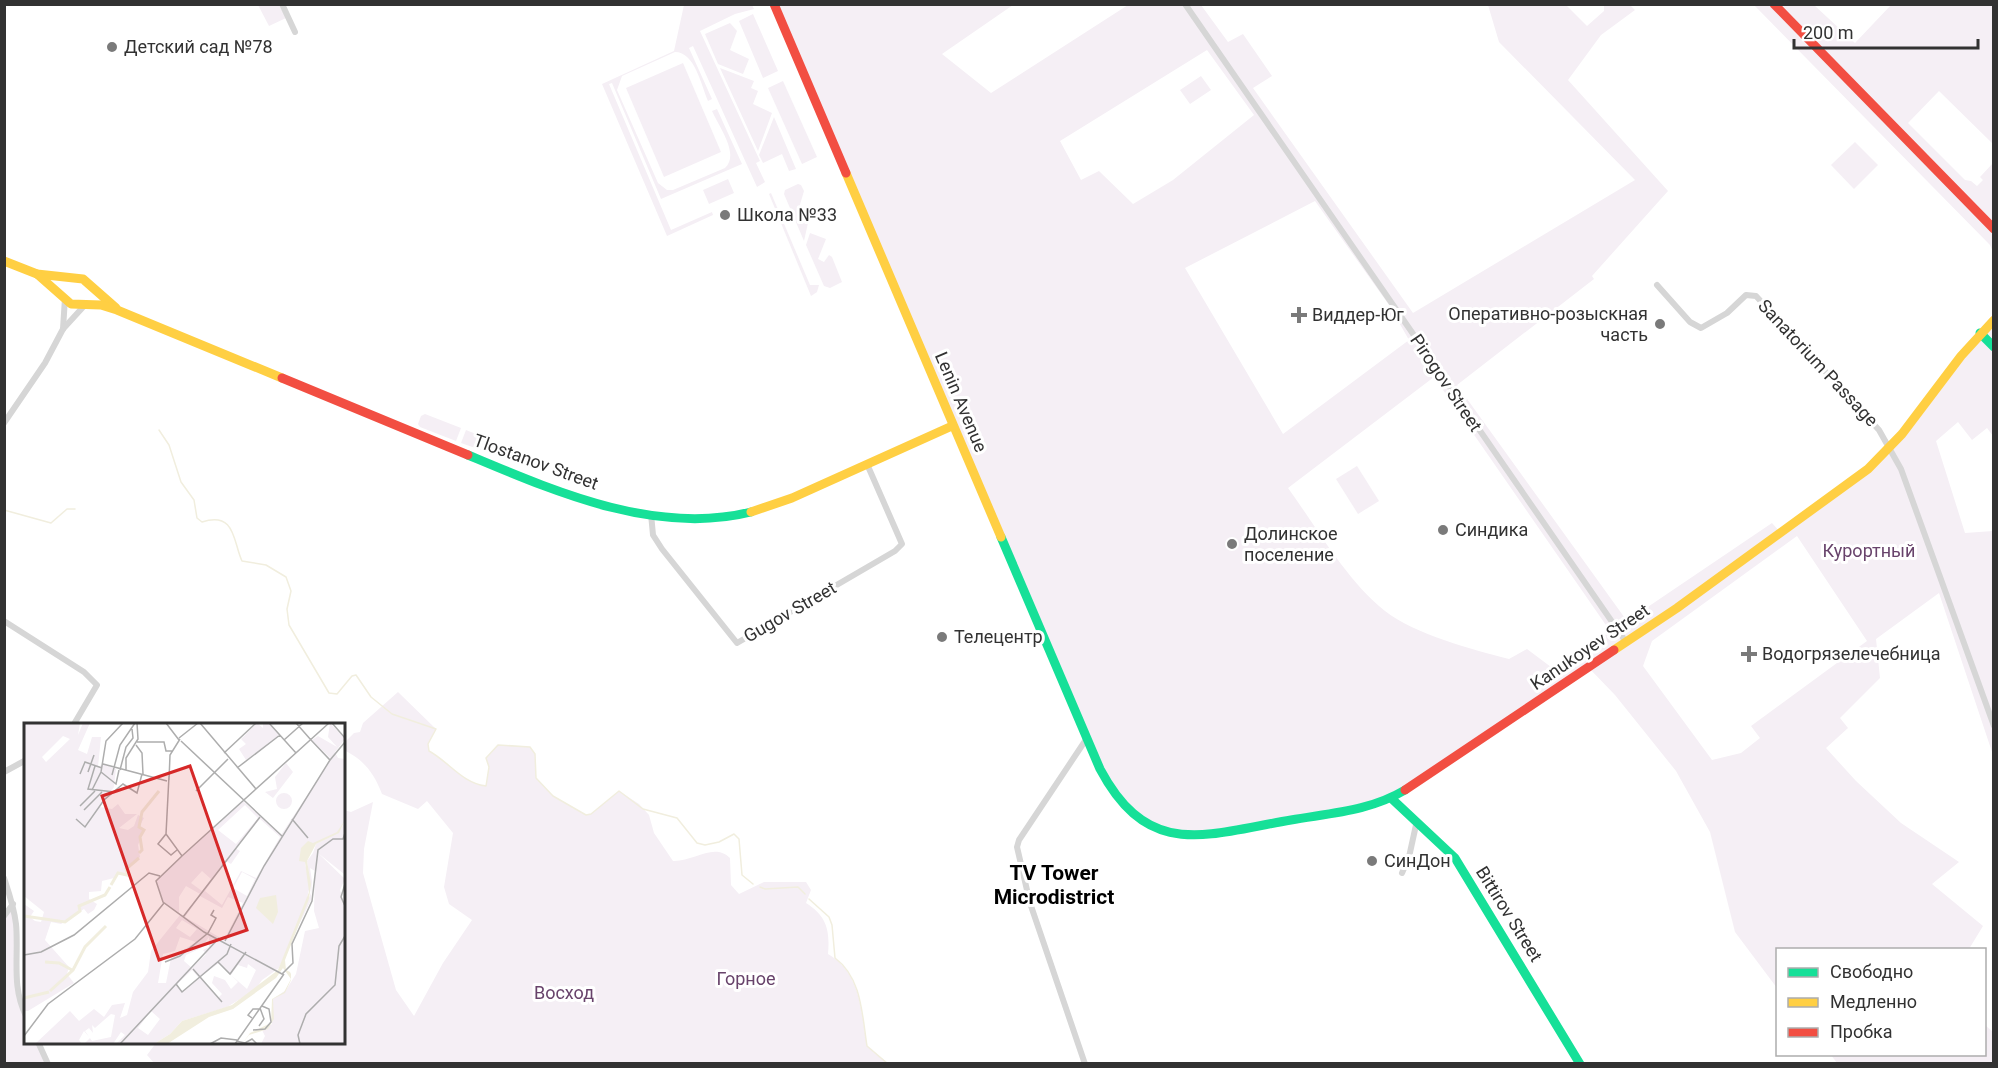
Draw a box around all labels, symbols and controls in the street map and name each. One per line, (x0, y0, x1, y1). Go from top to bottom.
scale bar (1794, 12, 1978, 50)
text: 200 m (1803, 22, 1854, 43)
place label: Детский сад №78 (124, 36, 273, 57)
marker: Детский сад №78 (105, 40, 119, 54)
place label: Школа №33 (737, 204, 837, 225)
marker: Школа №33 (718, 208, 732, 222)
street label: Sanatorium Passage (1754, 295, 1883, 430)
place label: Оперативно-розыскная часть (1448, 303, 1648, 345)
place label: Виддер-Юг (1312, 304, 1404, 325)
marker: Виддер-Юг (1290, 306, 1308, 324)
marker: Оперативно-розыскная часть (1653, 317, 1667, 331)
street label: Pirogov Street (1406, 330, 1487, 435)
street label: Lenin Avenue (931, 349, 992, 455)
street label: Tlostanov Street (471, 429, 601, 494)
place label: Синдика (1455, 519, 1528, 540)
place label: Долинское поселение (1244, 523, 1338, 565)
marker: Синдика (1436, 523, 1450, 537)
marker: Долинское поселение (1225, 537, 1239, 551)
park label: Курортный (1823, 540, 1915, 561)
street label: Gugov Street (740, 577, 840, 646)
street label: Kanukoyev Street (1526, 599, 1653, 694)
place label: Телецентр (954, 626, 1043, 647)
marker: Телецентр (935, 630, 949, 644)
place label: Водогрязелечебница (1762, 643, 1941, 664)
marker: Водогрязелечебница (1740, 645, 1758, 663)
inset map (24, 723, 345, 1044)
place label: СинДон (1384, 850, 1451, 871)
marker: СинДон (1365, 854, 1379, 868)
district label: TV Tower Microdistrict (994, 861, 1114, 909)
street label: Bittirov Street (1472, 862, 1547, 965)
legend (1776, 948, 1986, 1056)
text: Свободно (1830, 961, 1913, 982)
park label: Горное (717, 968, 775, 989)
park label: Восход (534, 982, 594, 1003)
text: Медленно (1830, 991, 1917, 1012)
text: Пробка (1830, 1021, 1893, 1042)

